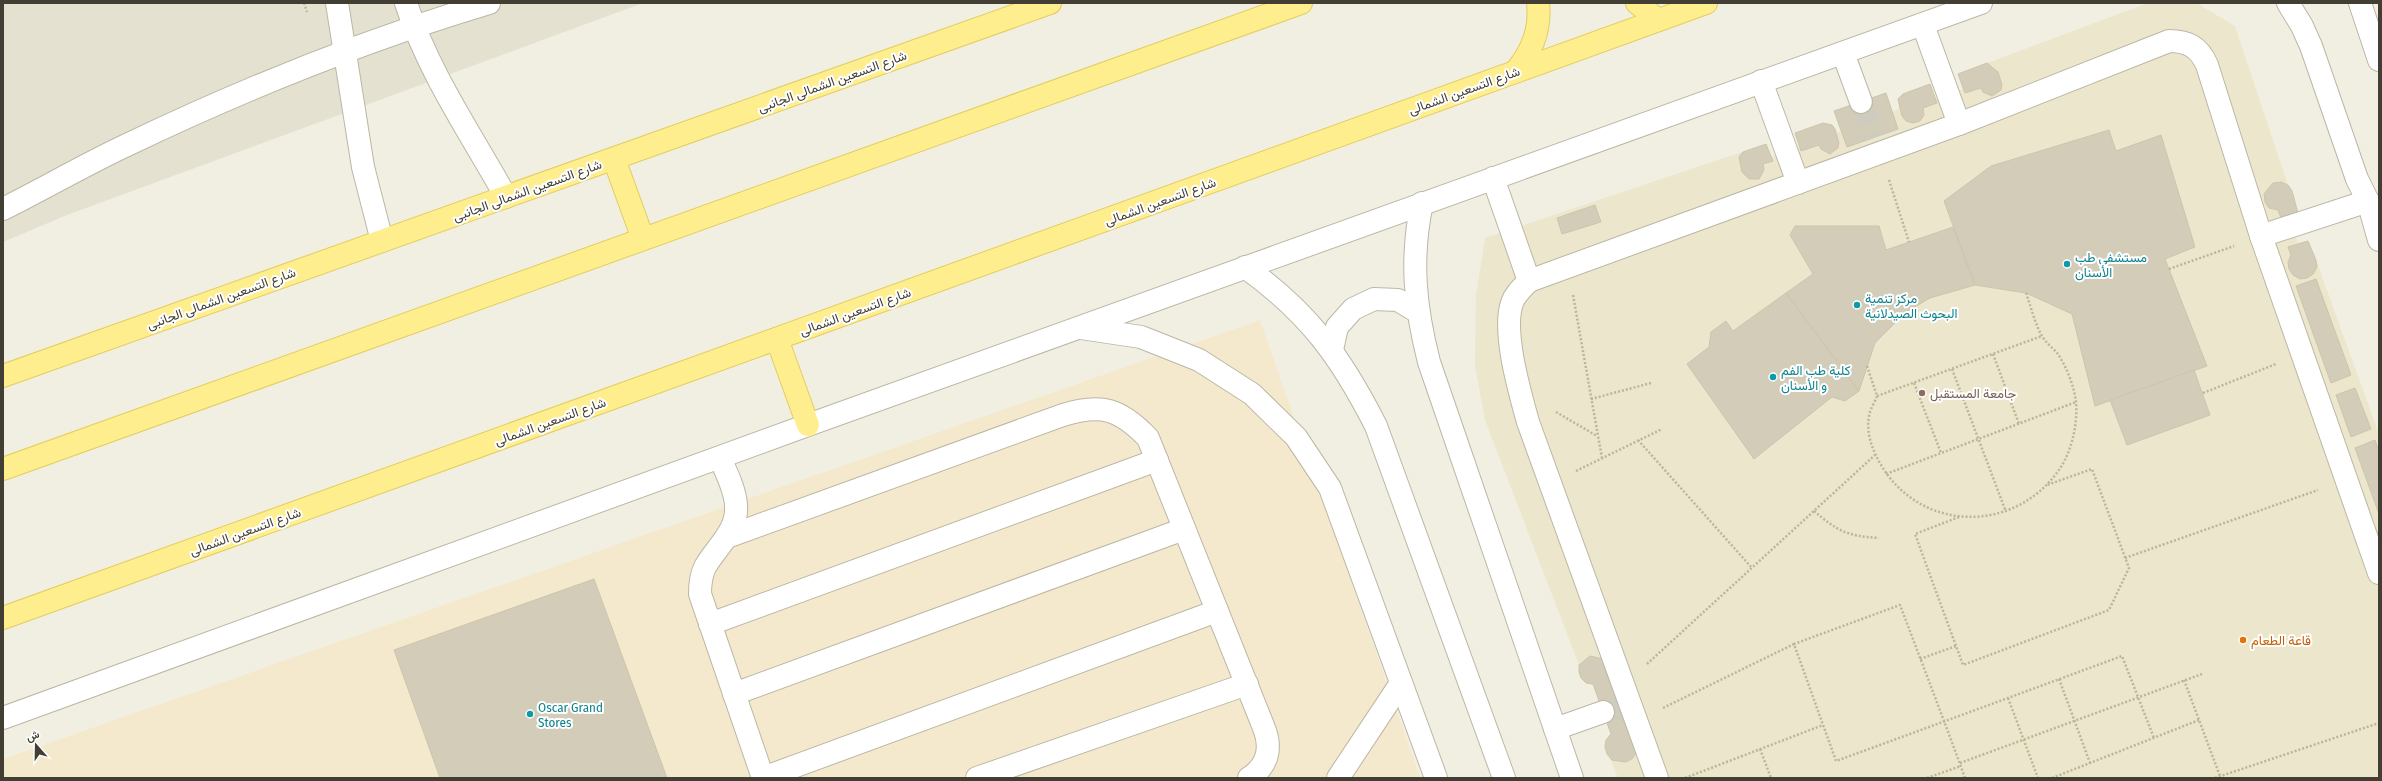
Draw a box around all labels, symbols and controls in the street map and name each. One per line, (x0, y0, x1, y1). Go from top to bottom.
street label: شارع التسعين الشمالى الجانبى (756, 48, 909, 117)
street label: شارع التسعين الشمالى (1406, 63, 1523, 119)
street label: شارع التسعين الشمالى الجانبى (451, 157, 604, 226)
street label: شارع التسعين الشمالى (1102, 174, 1219, 230)
place label: مستشفي طب الأسنان (2075, 250, 2147, 281)
marker: مستشفي طب الأسنان (2062, 259, 2072, 269)
street label: شارع التسعين الشمالى الجانبى (145, 265, 298, 334)
street label: شارع التسعين الشمالى (797, 284, 914, 340)
place label: مركز تنمية البحوث الصيدلانية (1865, 291, 1957, 322)
marker: مركز تنمية البحوث الصيدلانية (1852, 300, 1862, 310)
place label: كلية طب الفم و الأسنان (1781, 363, 1851, 394)
marker: كلية طب الفم و الأسنان (1768, 372, 1778, 382)
place label: جامعة المستقبل (1930, 386, 2016, 402)
marker: جامعة المستقبل (1917, 388, 1927, 398)
street label: شارع التسعين الشمالى (492, 394, 609, 450)
street label: شارع التسعين الشمالى (187, 504, 304, 560)
place label: قاعة الطعام (2251, 633, 2311, 649)
marker: قاعة الطعام (2238, 635, 2248, 645)
place label: Oscar Grand Stores (538, 700, 603, 730)
marker: Oscar Grand Stores (525, 709, 535, 719)
north arrow (16, 725, 56, 765)
text: ش (24, 728, 41, 744)

